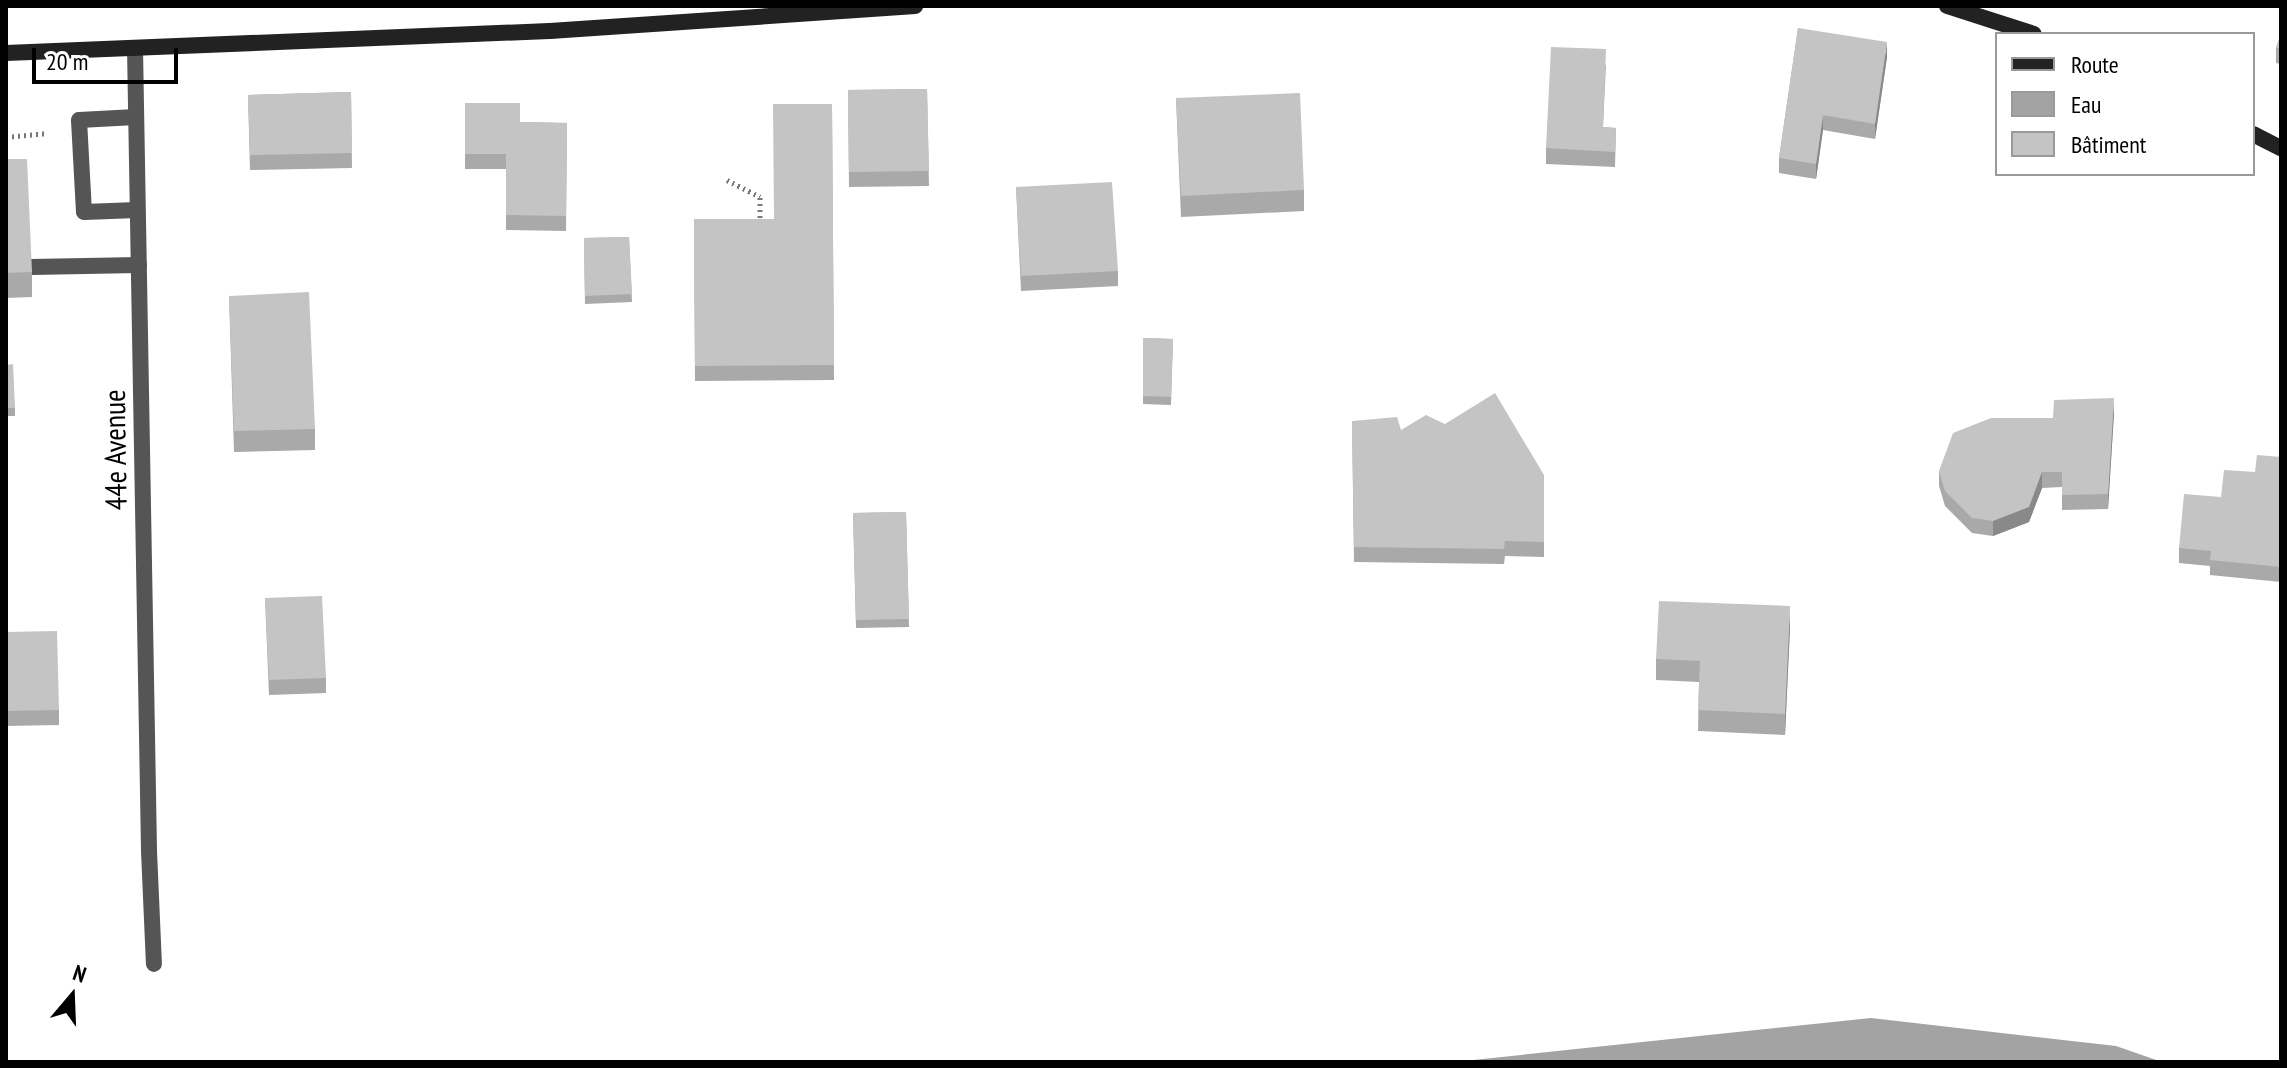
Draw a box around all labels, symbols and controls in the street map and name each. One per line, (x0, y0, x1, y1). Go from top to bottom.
scale bar (36, 32, 182, 82)
legend (1995, 32, 2255, 176)
text: 20 m (46, 46, 88, 77)
text: Route (2071, 49, 2119, 80)
text: Eau (2071, 89, 2101, 120)
text: Bâtiment (2071, 129, 2146, 160)
street label: 44e Avenue (96, 389, 134, 511)
north arrow (32, 956, 112, 1036)
text: N (70, 958, 90, 988)

